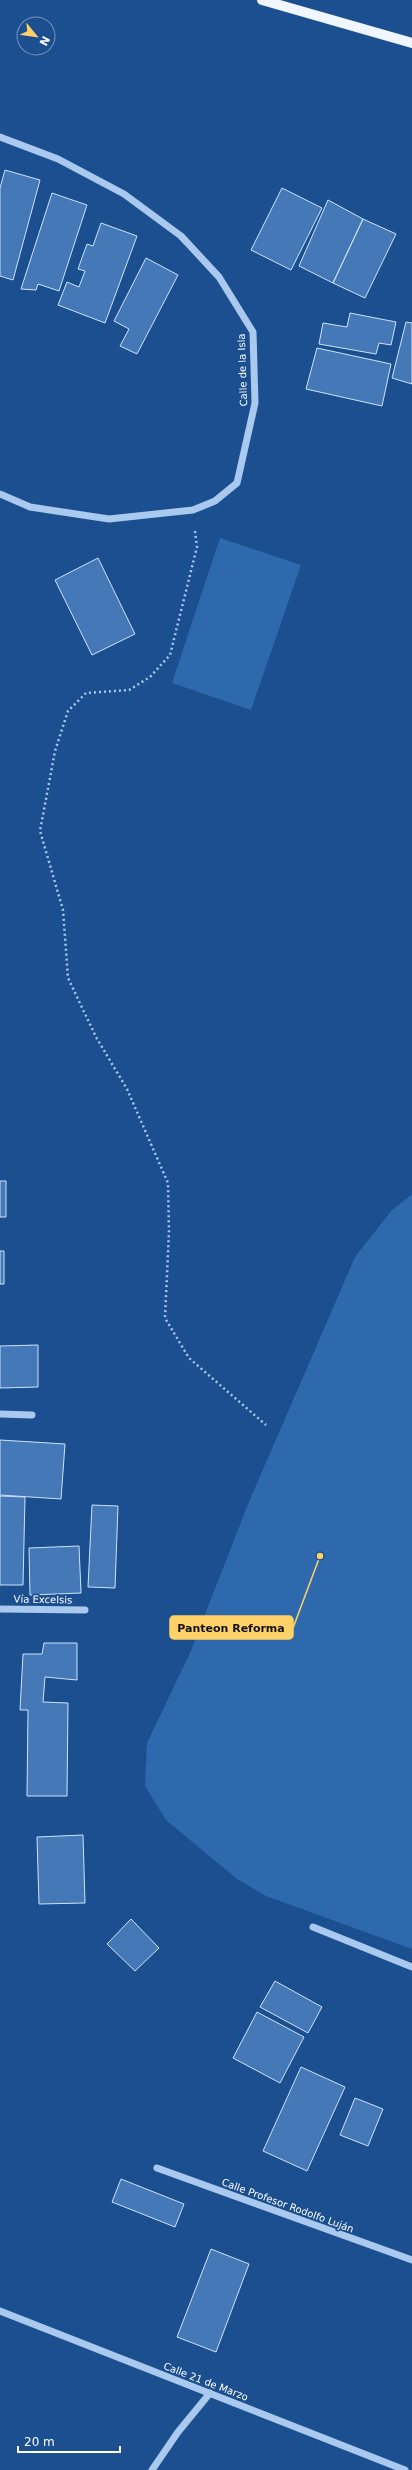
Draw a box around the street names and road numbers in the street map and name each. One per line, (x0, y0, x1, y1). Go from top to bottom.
street label: Calle de la Isla (236, 333, 249, 407)
street label: Vía Excelsis (14, 1593, 72, 1606)
street label: Calle Profesor Rodolfo Luján (220, 2176, 355, 2235)
street label: Calle 21 de Marzo (162, 2360, 250, 2403)

